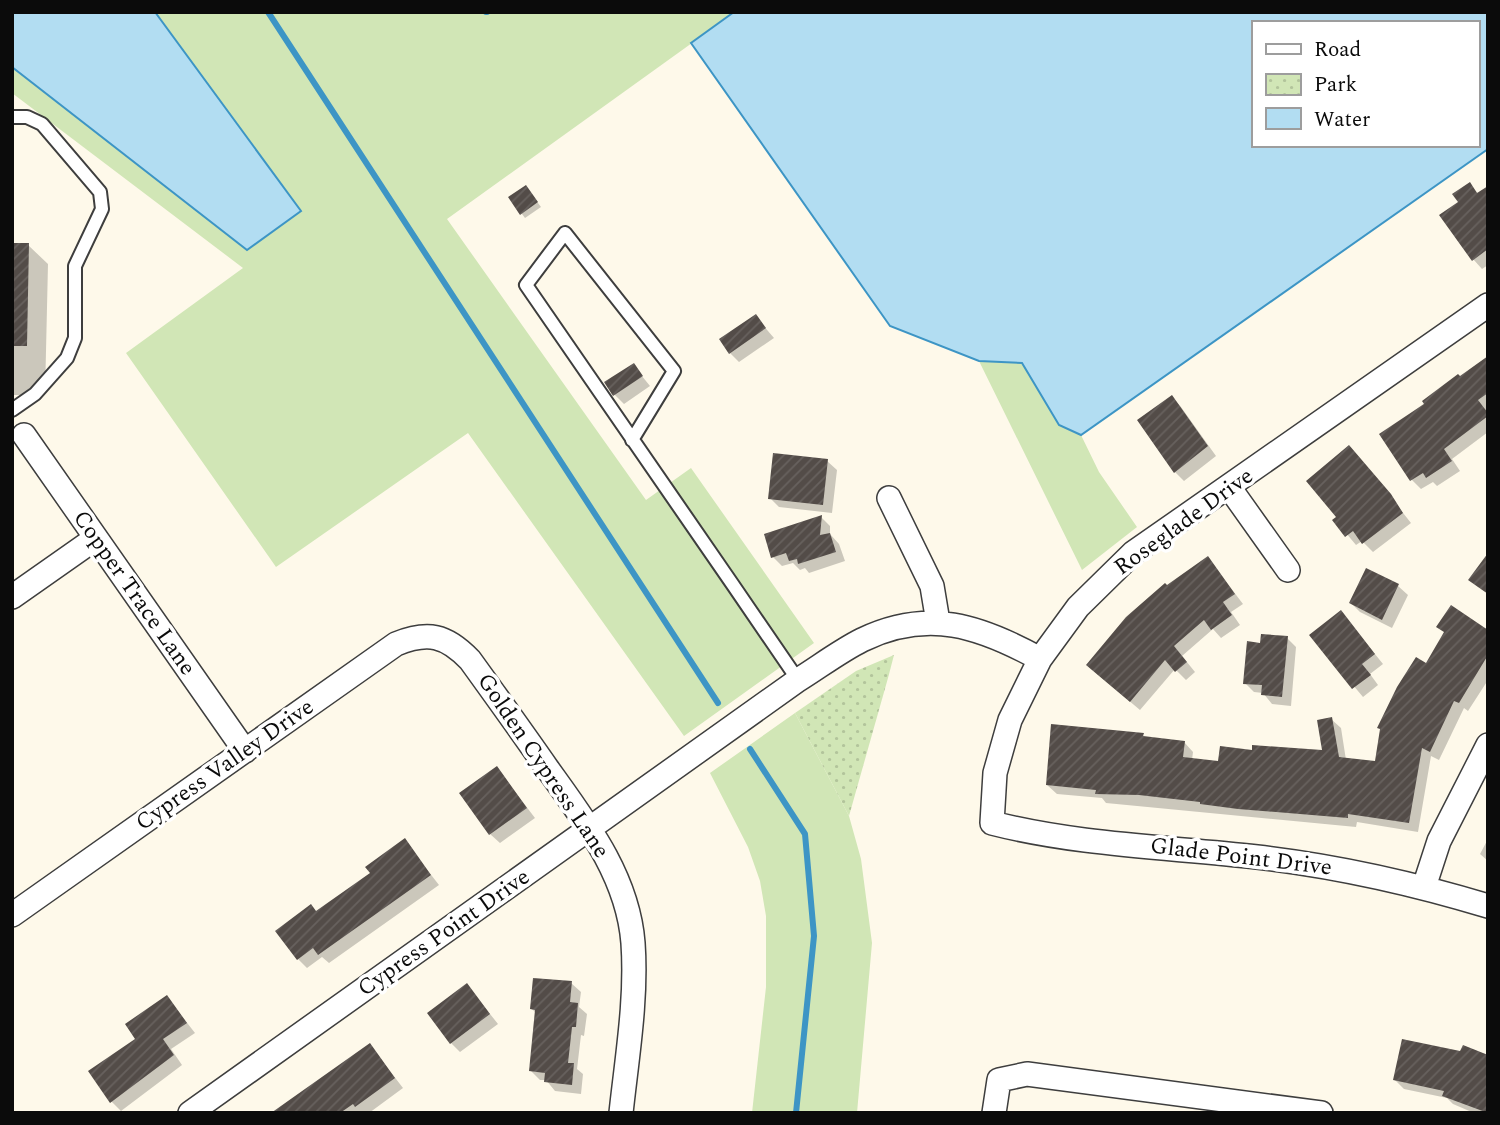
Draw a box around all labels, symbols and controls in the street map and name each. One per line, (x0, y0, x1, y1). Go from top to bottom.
legend (1252, 21, 1479, 147)
text: Road (1314, 34, 1361, 66)
text: Park (1314, 69, 1358, 101)
text: Water (1314, 104, 1370, 136)
street label: Roseglade Drive (1107, 459, 1261, 585)
street label: Copper Trace Lane (64, 503, 204, 683)
street label: Golden Cypress Lane (468, 666, 618, 866)
street label: Cypress Valley Drive (128, 690, 322, 840)
street label: Glade Point Drive (1148, 828, 1334, 886)
street label: Cypress Point Drive (350, 860, 538, 1006)

